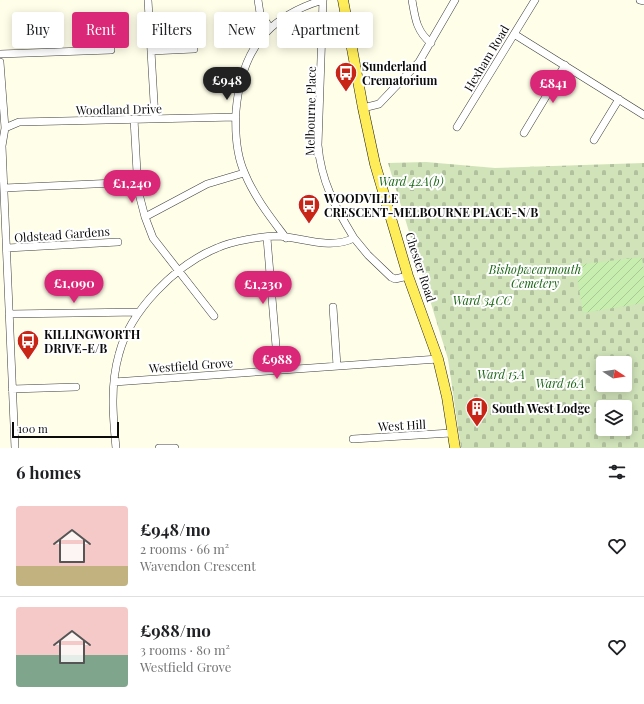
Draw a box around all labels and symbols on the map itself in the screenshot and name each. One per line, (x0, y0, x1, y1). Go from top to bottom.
street label: Hexham Road (460, 22, 512, 94)
place label: Sunderland Crematorium (362, 58, 438, 88)
bus stop icon: Sunderland Crematorium (333, 60, 359, 93)
street label: Melbourne Place (301, 66, 319, 156)
pin: £948 (203, 67, 251, 101)
pin: £841 (529, 70, 577, 104)
street label: Woodland Drive (75, 100, 162, 118)
pin: £1,240 (99, 170, 165, 204)
park label: Ward 42A(b) (378, 173, 444, 189)
place label: WOODVILLE CRESCENT-MELBOURNE PLACE-N/B (323, 190, 538, 220)
bus stop icon: WOODVILLE CRESCENT-MELBOURNE PLACE-N/B (296, 192, 322, 225)
street label: Oldstead Gardens (14, 223, 110, 245)
street label: Chester Road (402, 230, 440, 304)
park label: Bishopwearmouth Cemetery (488, 261, 581, 291)
pin: £1,090 (41, 270, 107, 304)
pin: £1,230 (230, 271, 296, 305)
park label: Ward 34CC (453, 292, 512, 308)
place label: KILLINGWORTH DRIVE-E/B (44, 326, 141, 356)
bus stop icon: KILLINGWORTH DRIVE-E/B (15, 328, 41, 361)
pin: £988 (253, 346, 301, 380)
street label: Westfield Grove (147, 354, 234, 376)
north arrow (596, 356, 632, 392)
park label: Ward 15A (477, 366, 525, 382)
park label: Ward 16A (536, 375, 584, 391)
building icon: South West Lodge (464, 395, 490, 428)
place label: South West Lodge (492, 400, 590, 416)
street label: West Hill (377, 416, 427, 434)
scale bar (12, 420, 119, 439)

